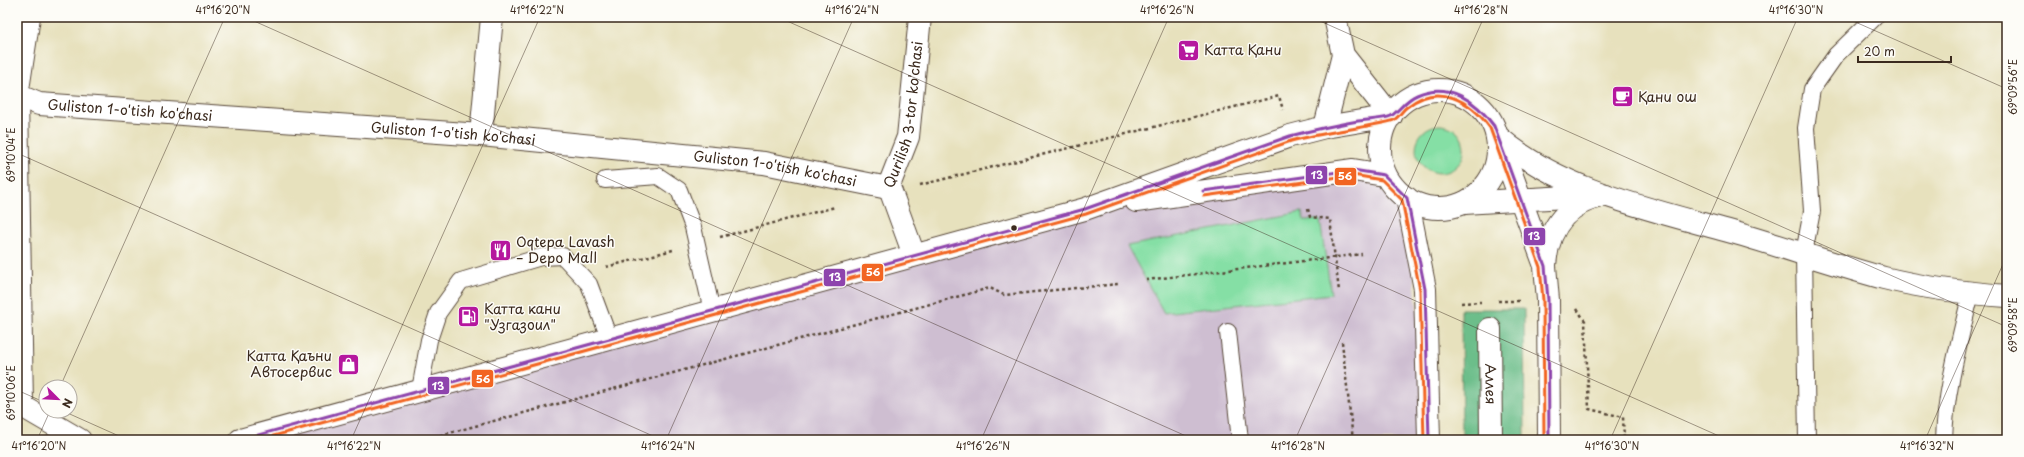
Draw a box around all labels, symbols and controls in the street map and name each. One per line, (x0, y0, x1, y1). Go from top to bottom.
text: 41°16'20"N (196, 2, 251, 17)
text: 41°16'22"N (510, 2, 564, 17)
text: 41°16'24"N (825, 2, 879, 17)
text: 41°16'26"N (1140, 2, 1194, 17)
text: 41°16'28"N (1454, 2, 1508, 17)
text: 41°16'30"N (1769, 2, 1823, 17)
supermarket icon: Катта Қани (1176, 37, 1202, 63)
scale bar (1858, 38, 1951, 64)
place label: Катта Қани (1204, 39, 1282, 60)
street label: Qurilish 3-tor ko'chasi (878, 40, 928, 191)
text: 20 m (1864, 42, 1895, 60)
text: 69°09'56"E (2005, 59, 2020, 115)
cafe icon: Қани ош (1609, 84, 1635, 110)
place label: Қани ош (1638, 86, 1697, 107)
street label: Guliston 1-o'tish ko'chasi (47, 94, 213, 126)
street label: Guliston 1-o'tish ko'chasi (370, 116, 537, 150)
text: 69°10'04"E (3, 127, 18, 183)
street label: Guliston 1-o'tish ko'chasi (693, 145, 859, 191)
line badge: 13 (1305, 165, 1328, 185)
text: 13 (1311, 166, 1323, 183)
line badge: 56 (1334, 167, 1357, 186)
text: 56 (1338, 167, 1353, 184)
unlabelled marker (1009, 223, 1019, 233)
line badge: 13 (1523, 227, 1546, 246)
text: 13 (1528, 227, 1540, 244)
place label: Oqtepa Lavash – Depo Mall (516, 231, 615, 268)
restaurant icon: Oqtepa Lavash – Depo Mall (488, 237, 514, 263)
line badge: 56 (861, 263, 884, 282)
text: 56 (866, 263, 881, 280)
line badge: 13 (823, 268, 846, 287)
text: 13 (829, 268, 841, 285)
text: 69°09'58"E (2005, 297, 2020, 353)
place label: Катта кани "Узгазоил" (484, 298, 561, 335)
fuel station icon: Катта кани "Узгазоил" (455, 304, 481, 330)
place label: Катта Қаъни Автосервис (247, 345, 332, 382)
shop icon: Катта Қаъни Автосервис (335, 351, 361, 377)
street label: Аллея (1480, 363, 1502, 405)
text: 69°10'06"E (3, 365, 18, 421)
line badge: 56 (471, 369, 494, 388)
text: 56 (476, 370, 491, 387)
line badge: 13 (427, 376, 450, 395)
text: 13 (432, 377, 444, 394)
north arrow (38, 379, 78, 419)
text: N (58, 396, 77, 411)
text: 41°16'20"N (12, 438, 67, 453)
text: 41°16'22"N (327, 438, 381, 453)
text: 41°16'24"N (641, 438, 695, 453)
text: 41°16'26"N (956, 438, 1010, 453)
text: 41°16'28"N (1271, 438, 1325, 453)
text: 41°16'30"N (1585, 438, 1639, 453)
text: 41°16'32"N (1900, 438, 1954, 453)

